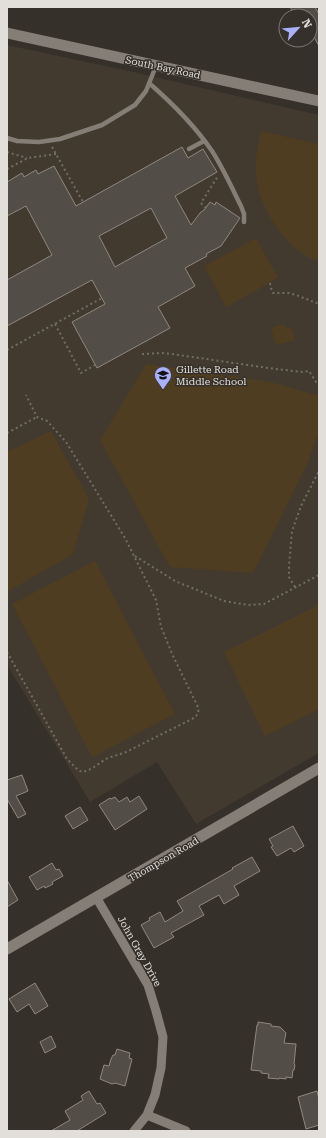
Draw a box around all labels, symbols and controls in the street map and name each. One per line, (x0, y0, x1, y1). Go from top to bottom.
north arrow (278, 8, 318, 48)
text: N (299, 17, 314, 31)
street label: South Bay Road (124, 54, 202, 81)
place label: Gillette Road Middle School (176, 364, 246, 387)
school or university icon: Gillette Road Middle School (153, 365, 173, 390)
street label: Thompson Road (126, 835, 201, 884)
street label: John Gray Drive (116, 914, 164, 989)

